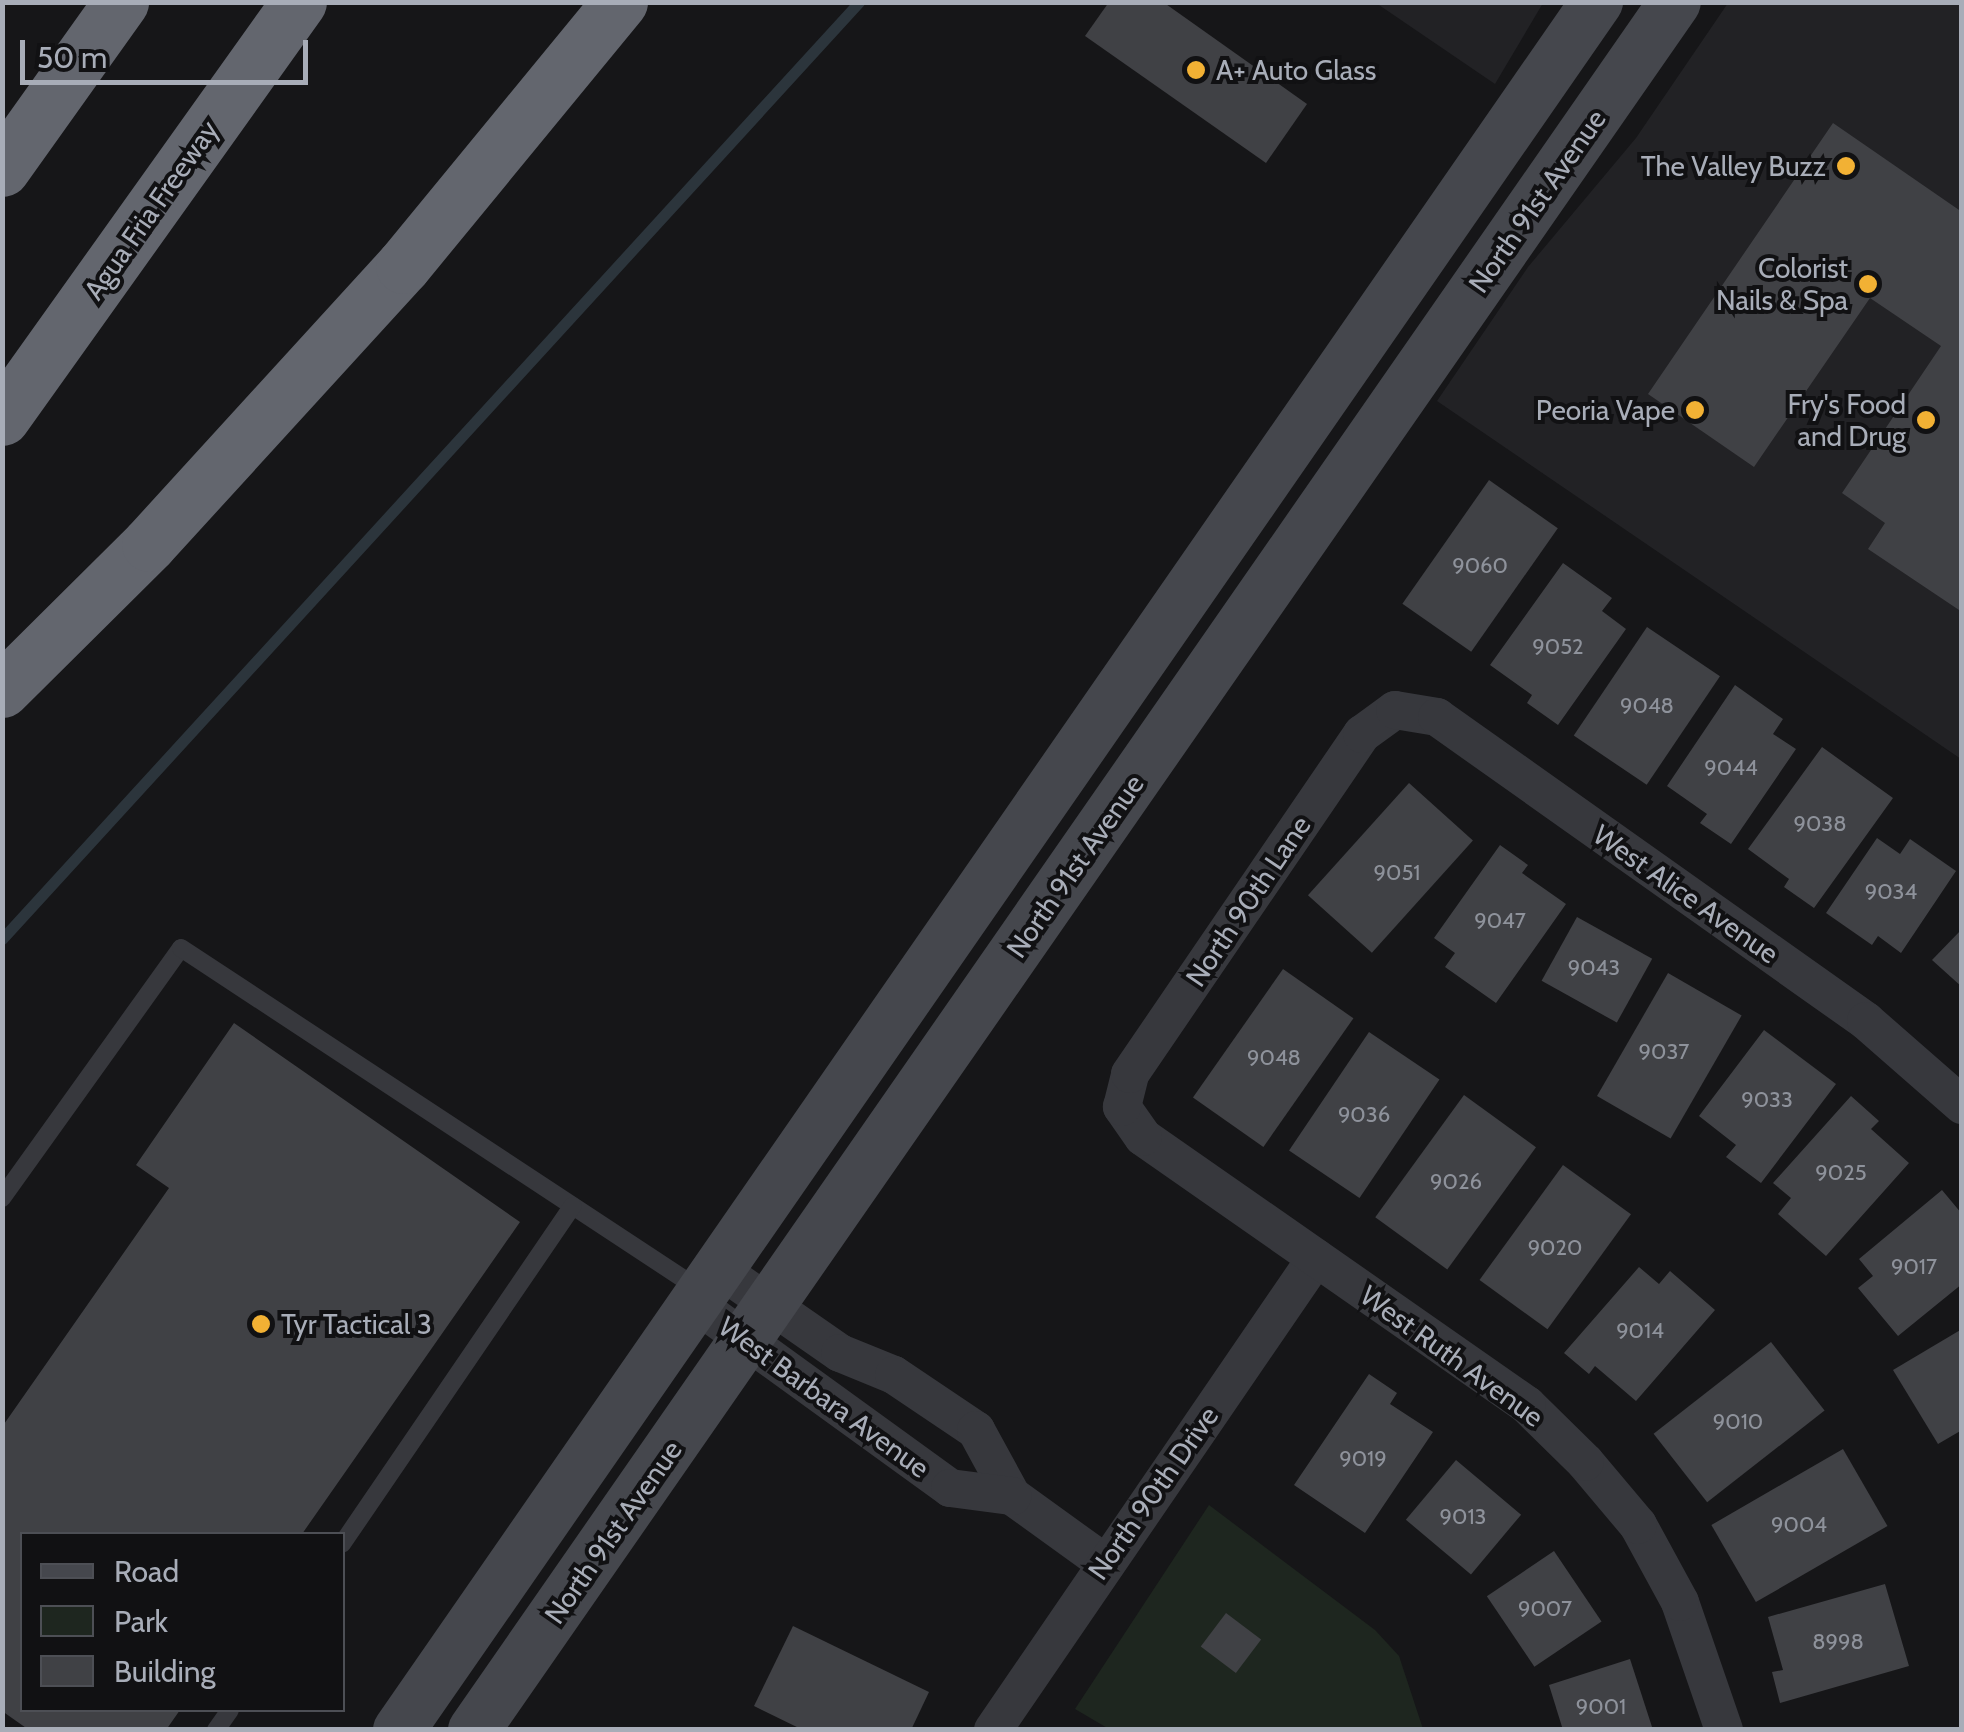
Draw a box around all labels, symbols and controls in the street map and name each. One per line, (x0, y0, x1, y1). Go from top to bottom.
scale bar (25, 20, 312, 82)
text: 50 m (37, 39, 107, 76)
place label: A+ Auto Glass (1216, 53, 1376, 87)
marker: A+ Auto Glass (1185, 59, 1207, 81)
street label: North 91st Avenue (1461, 103, 1613, 299)
street label: Agua Fria Freeway (77, 114, 225, 306)
place label: The Valley Buzz (1641, 149, 1826, 183)
marker: The Valley Buzz (1835, 155, 1857, 177)
place label: Colorist Nails & Spa (1716, 251, 1848, 317)
marker: Colorist Nails & Spa (1857, 273, 1879, 295)
place label: Fry's Food and Drug (1788, 387, 1906, 453)
place label: Peoria Vape (1536, 393, 1675, 427)
marker: Peoria Vape (1684, 399, 1706, 421)
marker: Fry's Food and Drug (1915, 409, 1937, 431)
house number: 9060 (1452, 553, 1508, 579)
house number: 9052 (1532, 634, 1584, 660)
house number: 9048 (1620, 693, 1674, 719)
house number: 9044 (1704, 755, 1758, 781)
street label: North 91st Avenue (999, 768, 1151, 964)
street label: North 90th Lane (1179, 809, 1317, 993)
house number: 9038 (1793, 811, 1847, 837)
street label: West Alice Avenue (1587, 818, 1785, 970)
house number: 9051 (1374, 860, 1420, 886)
house number: 9034 (1865, 879, 1917, 905)
house number: 9047 (1474, 908, 1526, 934)
house number: 9043 (1568, 955, 1620, 981)
house number: 9037 (1639, 1039, 1689, 1065)
house number: 9048 (1247, 1045, 1301, 1071)
house number: 9033 (1741, 1087, 1793, 1113)
house number: 9036 (1338, 1102, 1390, 1128)
house number: 9025 (1815, 1160, 1867, 1186)
house number: 9026 (1430, 1169, 1482, 1195)
house number: 9020 (1528, 1235, 1582, 1261)
house number: 9017 (1891, 1254, 1937, 1280)
street label: West Ruth Avenue (1354, 1278, 1550, 1434)
place label: Tyr Tactical 3 (281, 1307, 432, 1341)
street label: West Barbara Avenue (712, 1309, 936, 1485)
marker: Tyr Tactical 3 (250, 1313, 272, 1335)
house number: 9014 (1616, 1318, 1664, 1344)
street label: North 90th Drive (1081, 1400, 1225, 1586)
house number: 9010 (1713, 1409, 1763, 1435)
street label: North 91st Avenue (537, 1434, 689, 1630)
house number: 9019 (1339, 1446, 1387, 1472)
house number: 9013 (1440, 1504, 1486, 1530)
house number: 9004 (1771, 1512, 1827, 1538)
legend (20, 1532, 345, 1712)
text: Road (114, 1553, 179, 1590)
house number: 9007 (1518, 1596, 1572, 1622)
text: Park (114, 1603, 168, 1640)
house number: 8998 (1812, 1629, 1864, 1655)
text: Building (114, 1653, 216, 1690)
house number: 9001 (1576, 1694, 1626, 1720)

